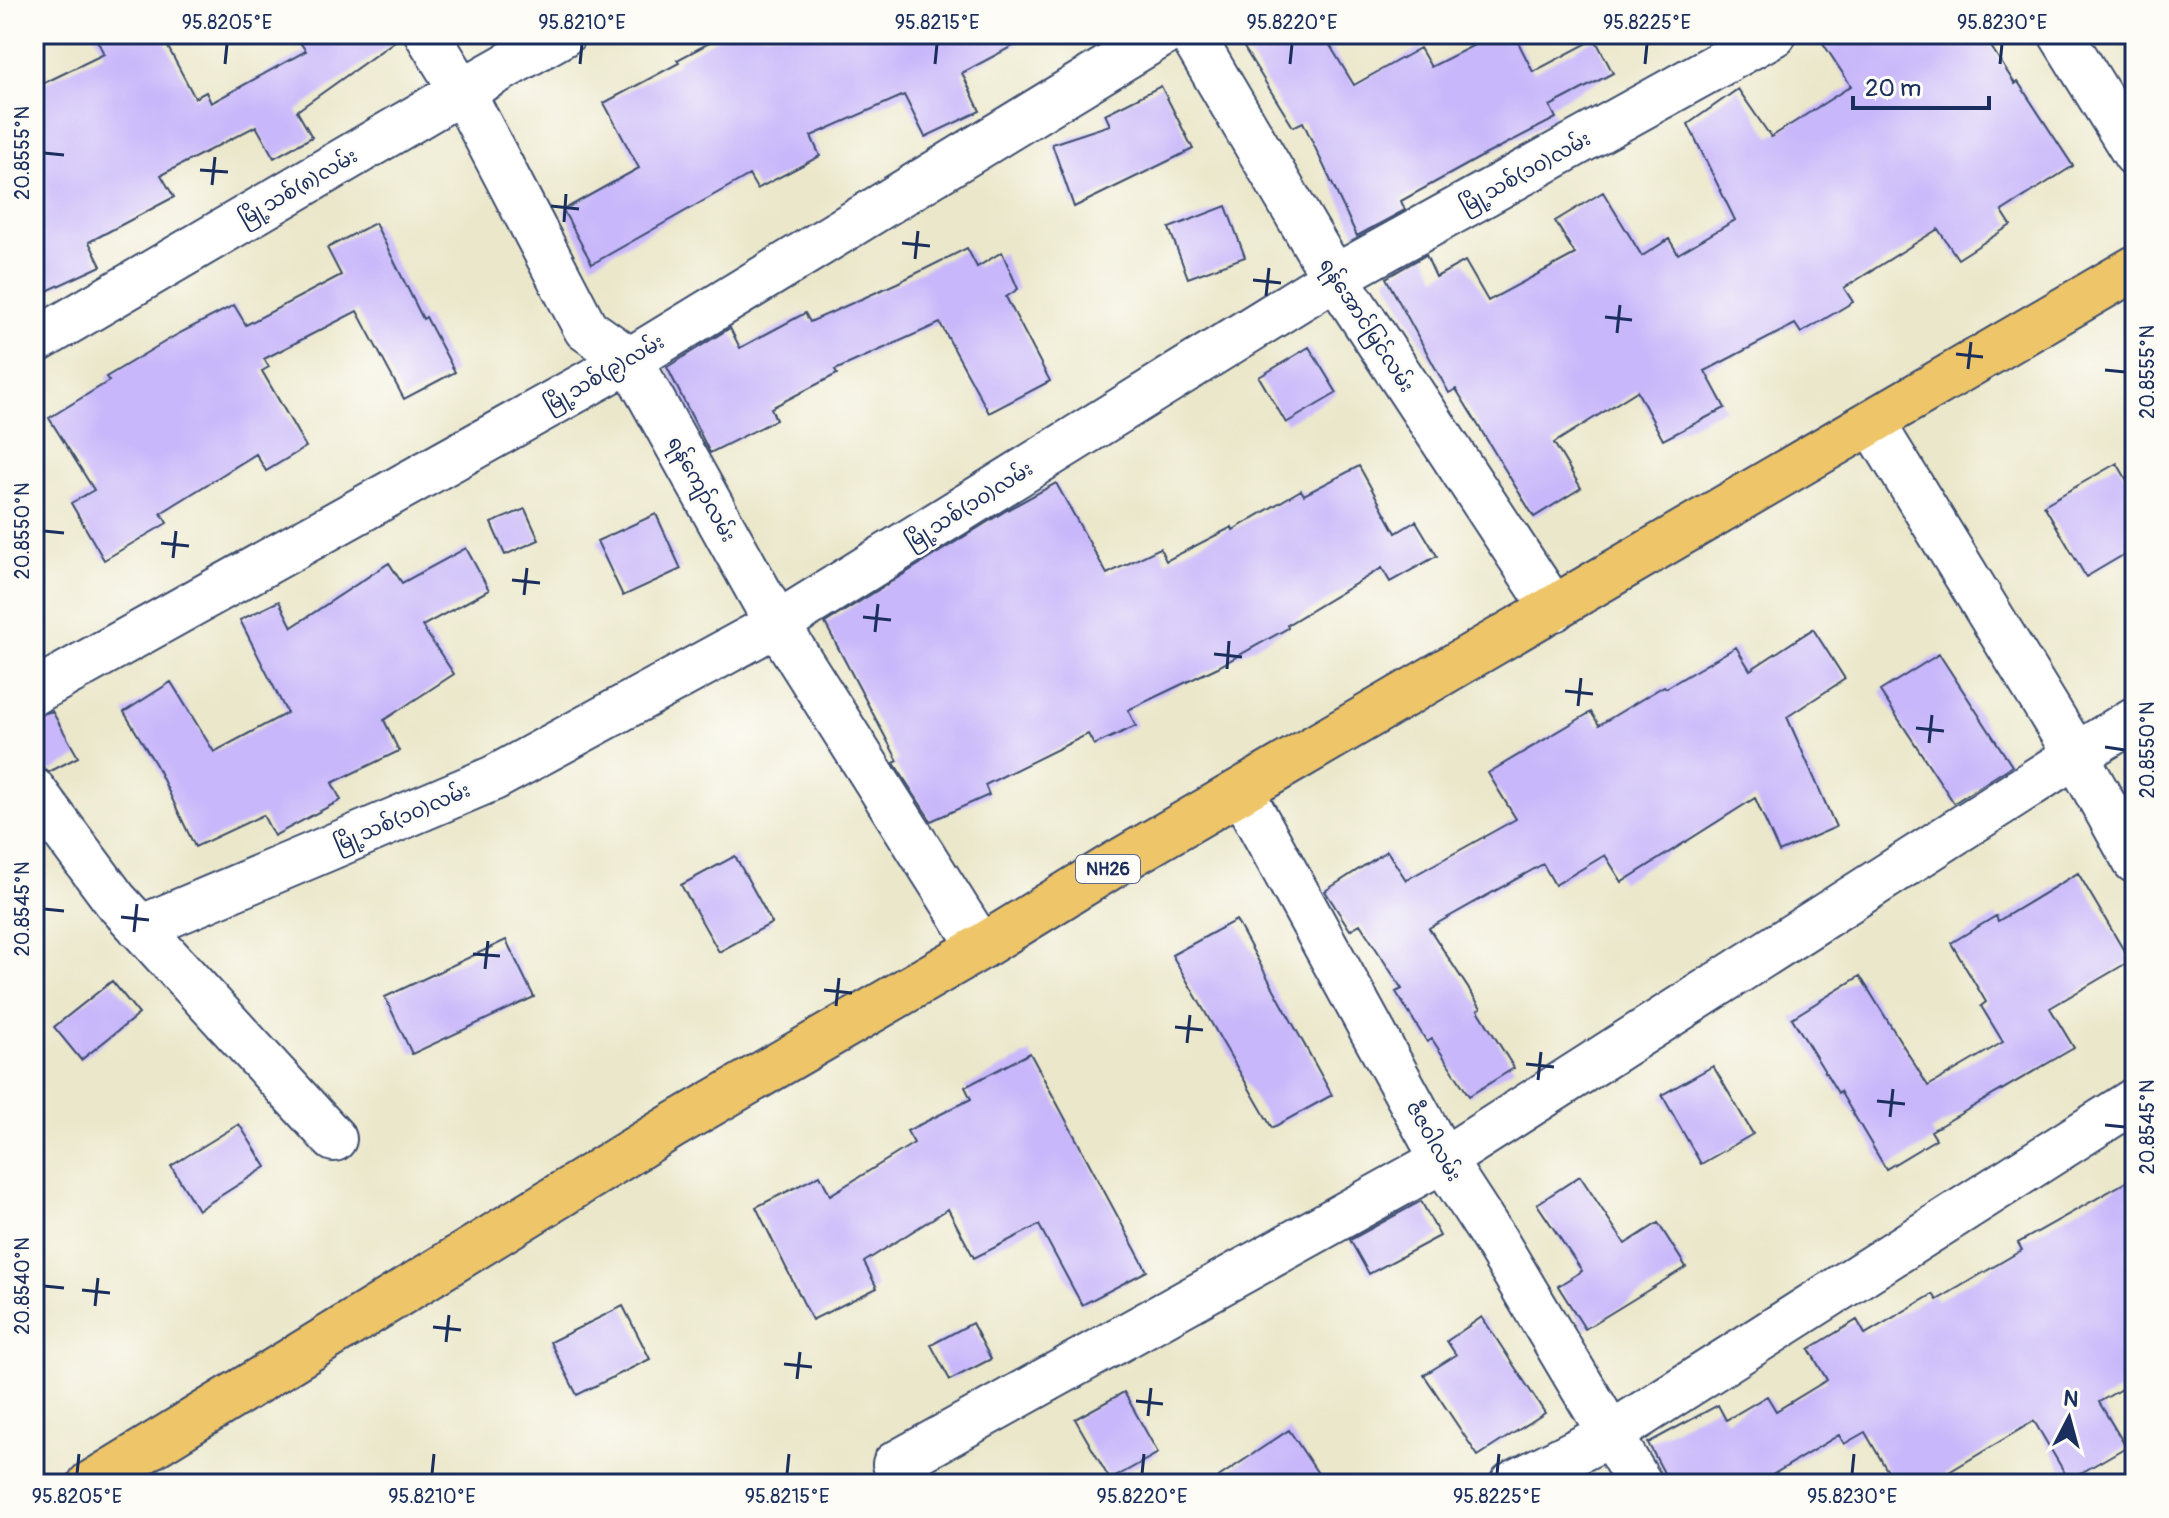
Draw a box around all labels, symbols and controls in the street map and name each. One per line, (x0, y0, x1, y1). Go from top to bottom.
text: 95.8205°E (182, 10, 272, 35)
text: 95.8210°E (538, 10, 626, 35)
text: 95.8215°E (895, 10, 979, 35)
text: 95.8220°E (1247, 10, 1337, 35)
text: 95.8225°E (1603, 10, 1691, 35)
text: 95.8230°E (1957, 10, 2047, 35)
scale bar (1853, 60, 1989, 110)
text: 20 m (1865, 74, 1921, 103)
text: 20.8555°N (10, 106, 35, 200)
street label: မြို့သစ်(၁၀)လမ်း (1455, 125, 1596, 221)
street label: မြို့သစ်(၈)လမ်း (233, 142, 364, 234)
street label: ရန်အောင်မြင်လမ်း (1311, 252, 1421, 399)
text: 20.8555°N (2135, 325, 2160, 419)
street label: မြို့သစ်(၉)လမ်း (539, 327, 670, 420)
street label: ရန်ကျော်လမ်း (660, 431, 743, 548)
street label: မြို့သစ်(၁၀)လမ်း (900, 455, 1039, 557)
text: 20.8550°N (10, 483, 35, 579)
text: 20.8550°N (2135, 702, 2160, 798)
street label: မြို့သစ်(၁၀)လမ်း (330, 776, 475, 860)
road number: NH26 (1076, 855, 1140, 883)
text: 20.8545°N (10, 862, 35, 956)
text: 20.8545°N (2135, 1080, 2160, 1174)
street label: ဇီဇဝါလမ်း (1400, 1095, 1468, 1186)
text: 20.8540°N (10, 1237, 35, 1335)
north arrow (2029, 1378, 2109, 1458)
text: N (2062, 1384, 2080, 1414)
text: 95.8205°E (32, 1484, 122, 1509)
text: 95.8210°E (388, 1484, 476, 1509)
text: 95.8215°E (745, 1484, 829, 1509)
text: 95.8220°E (1097, 1484, 1187, 1509)
text: 95.8225°E (1453, 1484, 1541, 1509)
text: 95.8230°E (1807, 1484, 1897, 1509)

